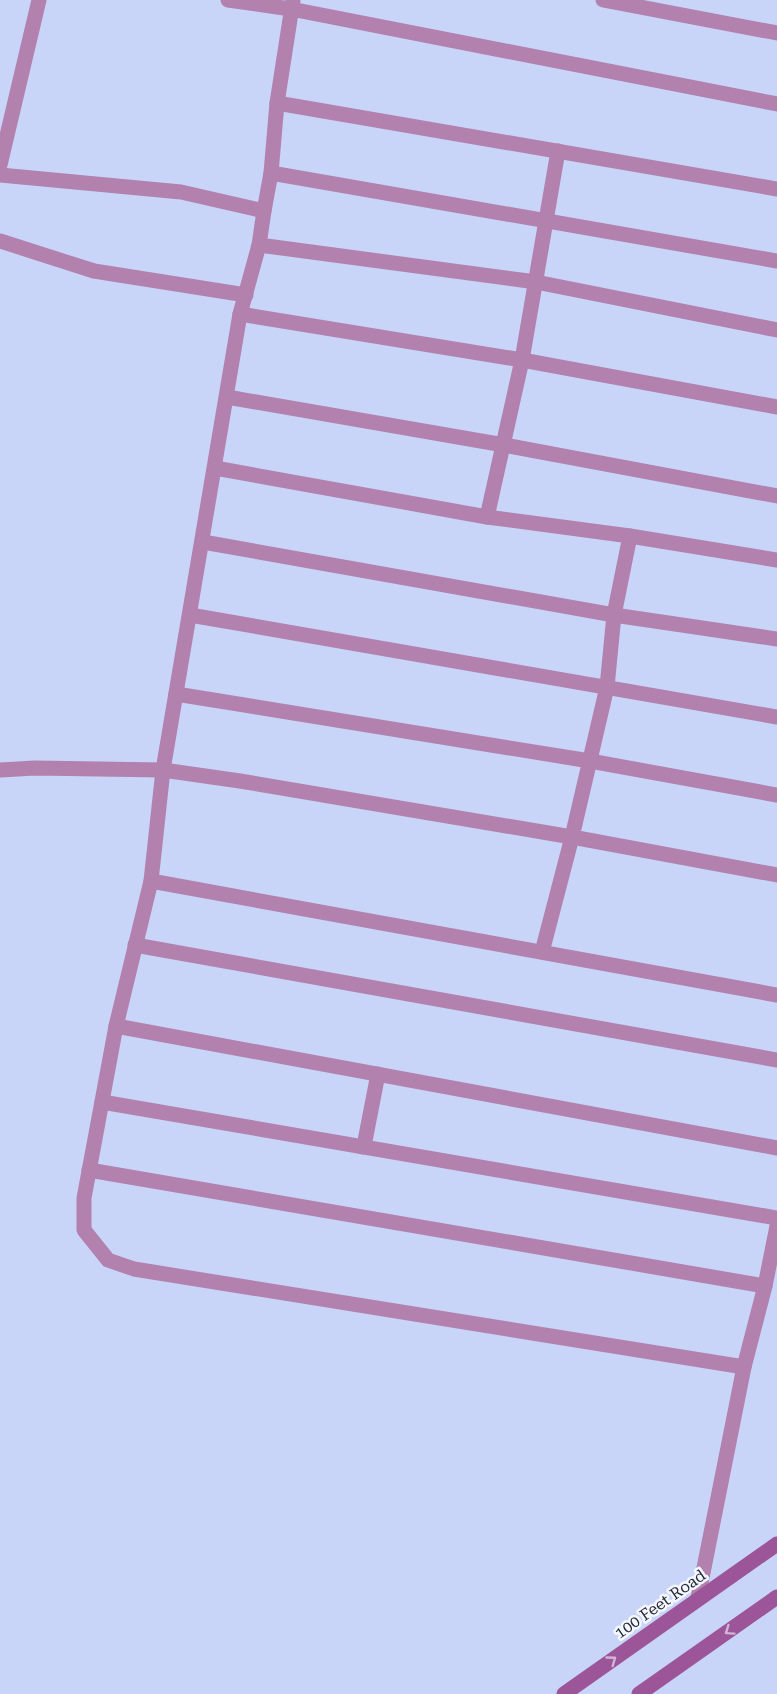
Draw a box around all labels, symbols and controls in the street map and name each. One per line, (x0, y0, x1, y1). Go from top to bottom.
street label: 100 Feet Road (611, 1566, 709, 1642)
one-way arrow (725, 1624, 736, 1635)
one-way arrow (605, 1656, 616, 1667)

